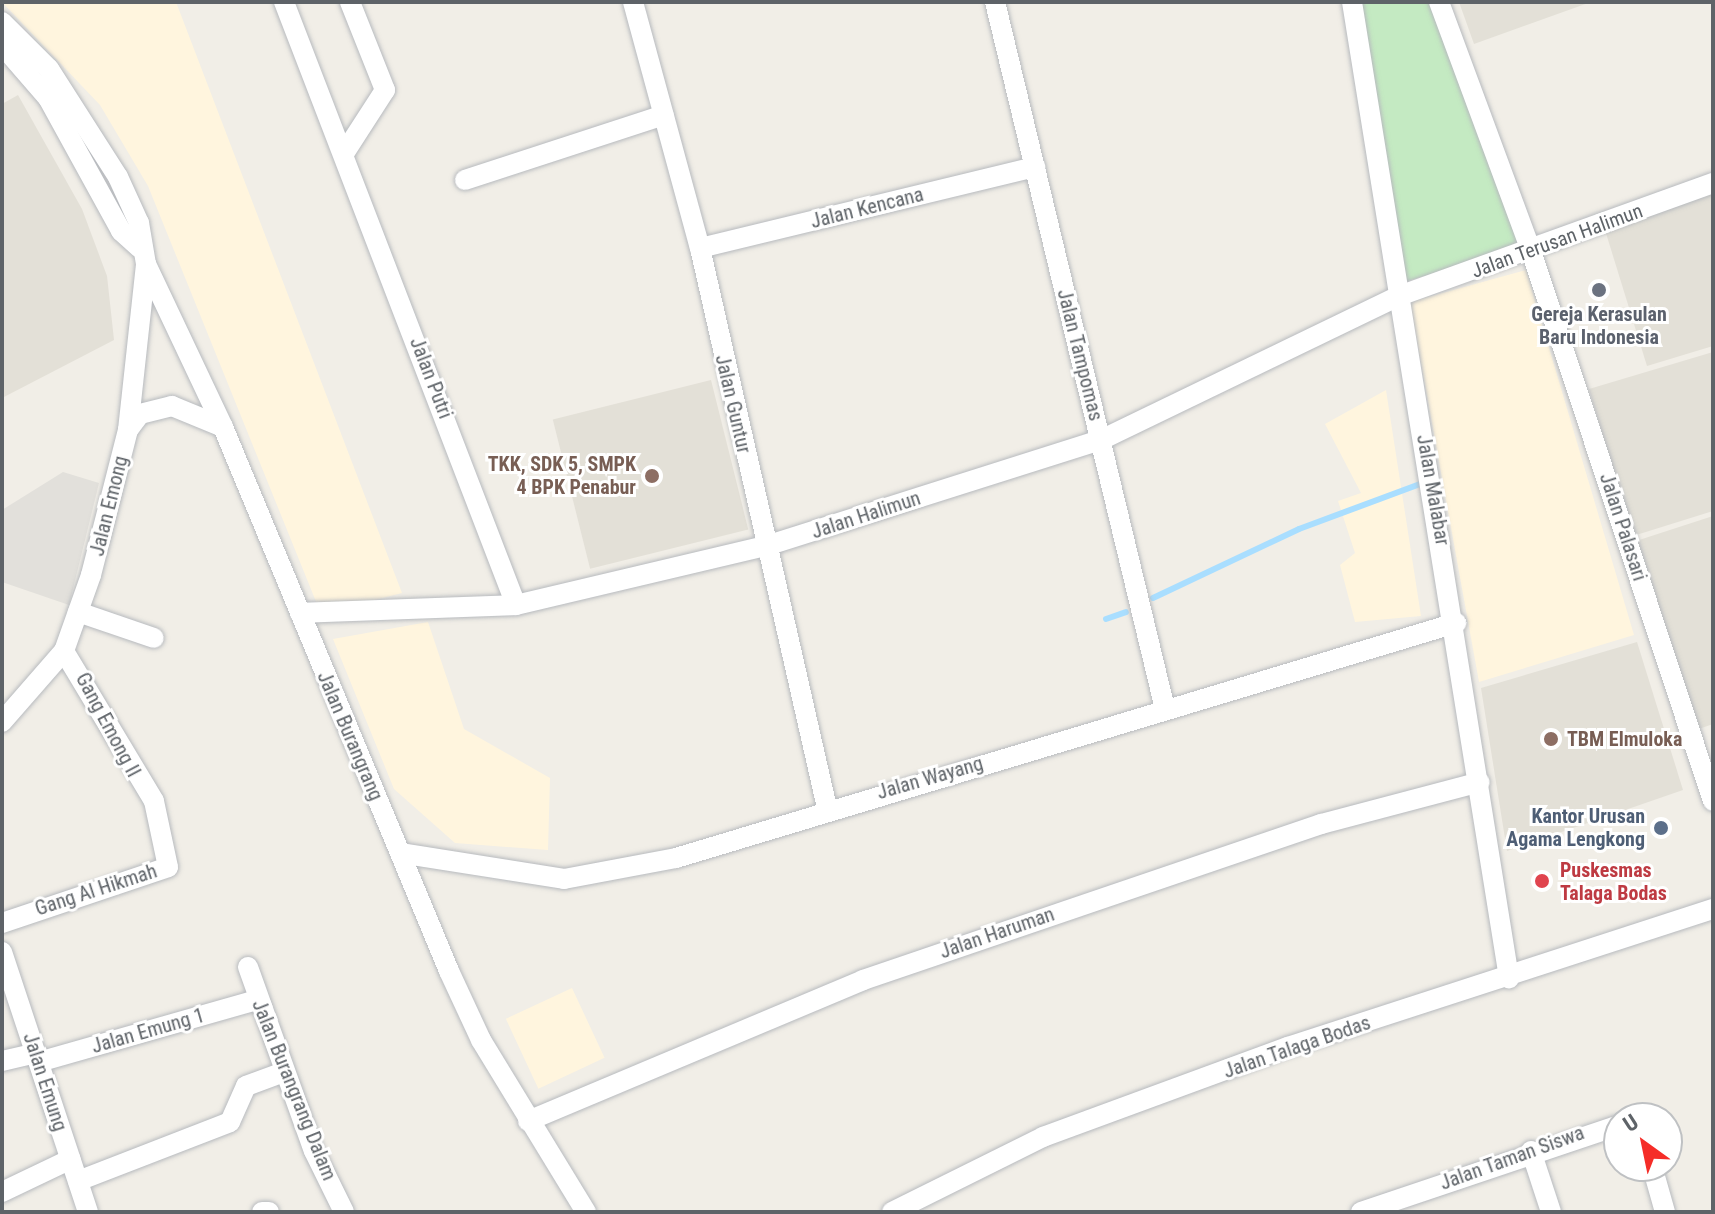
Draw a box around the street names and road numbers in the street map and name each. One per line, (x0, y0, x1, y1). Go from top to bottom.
street label: Jalan Kencana (808, 182, 926, 234)
street label: Jalan Terusan Halimun (1468, 199, 1646, 283)
street label: Jalan Tampomas (1052, 286, 1108, 424)
street label: Jalan Putri (405, 334, 457, 422)
street label: Jalan Guntur (710, 352, 756, 456)
street label: Jalan Malabar (1411, 433, 1455, 547)
street label: Jalan Emong (85, 453, 133, 559)
street label: Jalan Palasari (1594, 470, 1652, 584)
street label: Jalan Halimun (808, 486, 924, 544)
street label: Jalan Burangrang (312, 668, 388, 804)
street label: Gang Emong II (70, 669, 146, 781)
street label: Jalan Wayang (874, 751, 986, 805)
street label: Gang Al Hikmah (32, 859, 160, 921)
street label: Jalan Haruman (936, 902, 1058, 964)
street label: Jalan Burangrang Dalam (247, 996, 341, 1184)
street label: Jalan Emung 1 (89, 1003, 207, 1059)
street label: Jalan Talaga Bodas (1220, 1011, 1374, 1083)
street label: Jalan Emung (18, 1030, 72, 1134)
street label: Jalan Taman Siswa (1436, 1121, 1588, 1195)

